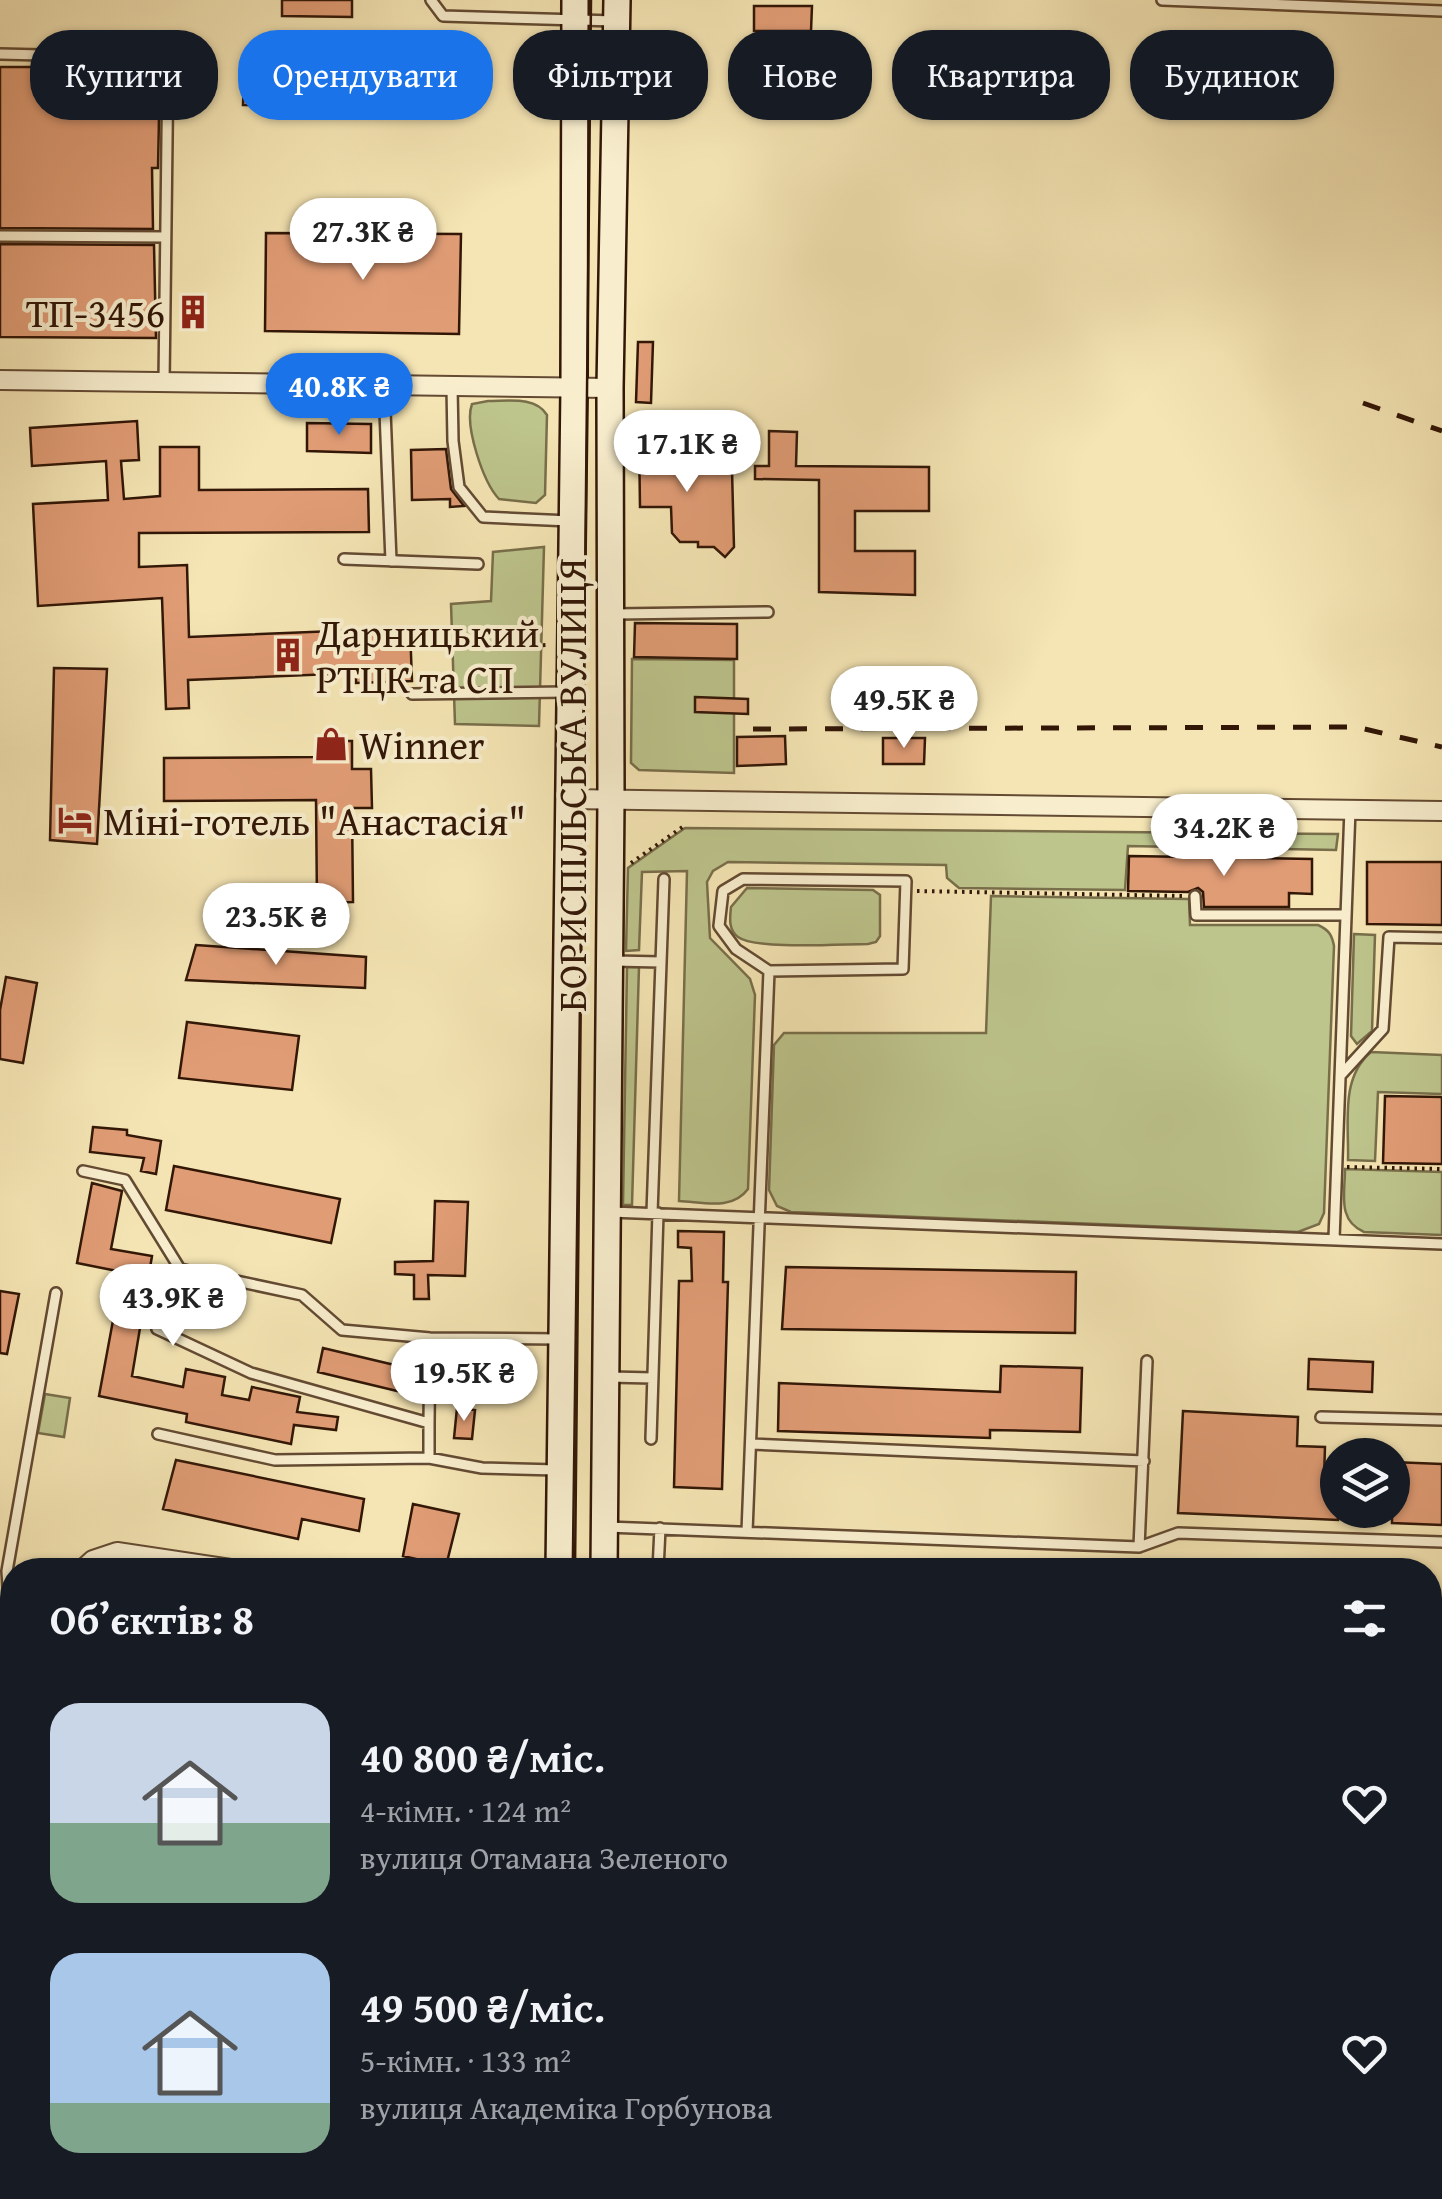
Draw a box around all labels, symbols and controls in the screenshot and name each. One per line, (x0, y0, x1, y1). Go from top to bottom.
chip: Купити (30, 30, 218, 120)
chip: Орендувати (238, 30, 493, 120)
chip: Фільтри (513, 30, 708, 120)
chip: Нове (728, 30, 872, 120)
chip: Квартира (892, 30, 1110, 120)
chip: Будинок (1130, 30, 1334, 120)
pin: 27.3K ₴ (271, 198, 455, 283)
text: 27.3K ₴ (312, 207, 414, 254)
place label: ТП-3456 (26, 283, 165, 342)
building icon: ТП-3456 (174, 293, 212, 331)
pin: 40.8K ₴ (247, 353, 431, 438)
text: 40.8K ₴ (288, 362, 390, 409)
pin: 17.1K ₴ (595, 410, 779, 495)
text: 17.1K ₴ (636, 419, 738, 466)
street label: БОРИСПІЛЬСЬКА ВУЛИЦЯ (542, 558, 601, 1012)
place label: Дарницький РТЦК та СП (315, 603, 539, 708)
building icon: Дарницький РТЦК та СП (269, 636, 307, 674)
pin: 49.5K ₴ (812, 666, 996, 751)
text: 49.5K ₴ (853, 675, 955, 722)
place label: Winner (359, 715, 484, 774)
shop icon: Winner (312, 725, 350, 763)
place label: Міні-готель "Анастасія" (103, 791, 526, 850)
pin: 34.2K ₴ (1132, 794, 1316, 879)
hotel icon: Міні-готель "Анастасія" (56, 801, 94, 839)
text: 34.2K ₴ (1173, 803, 1275, 850)
pin: 23.5K ₴ (184, 883, 368, 968)
text: 23.5K ₴ (225, 892, 327, 939)
pin: 43.9K ₴ (81, 1264, 265, 1349)
text: 43.9K ₴ (122, 1273, 224, 1320)
pin: 19.5K ₴ (372, 1339, 556, 1424)
text: 19.5K ₴ (413, 1348, 515, 1395)
map controls (1320, 1438, 1410, 1528)
button: layers (1320, 1438, 1410, 1528)
text: Об’єктів: 8 (50, 1588, 254, 1649)
icon: filters (1337, 1591, 1392, 1646)
text: 40 800 ₴/міс. (360, 1726, 605, 1787)
icon: home (130, 1743, 250, 1863)
icon: heart (1337, 1776, 1392, 1831)
text: 4-кімн. · 124 m² (360, 1787, 571, 1834)
text: вулиця Отамана Зеленого (360, 1834, 728, 1881)
text: 49 500 ₴/міс. (360, 1976, 605, 2037)
icon: home (130, 1993, 250, 2113)
icon: heart (1337, 2026, 1392, 2081)
text: 5-кімн. · 133 m² (360, 2037, 571, 2084)
text: вулиця Академіка Горбунова (360, 2084, 772, 2131)

